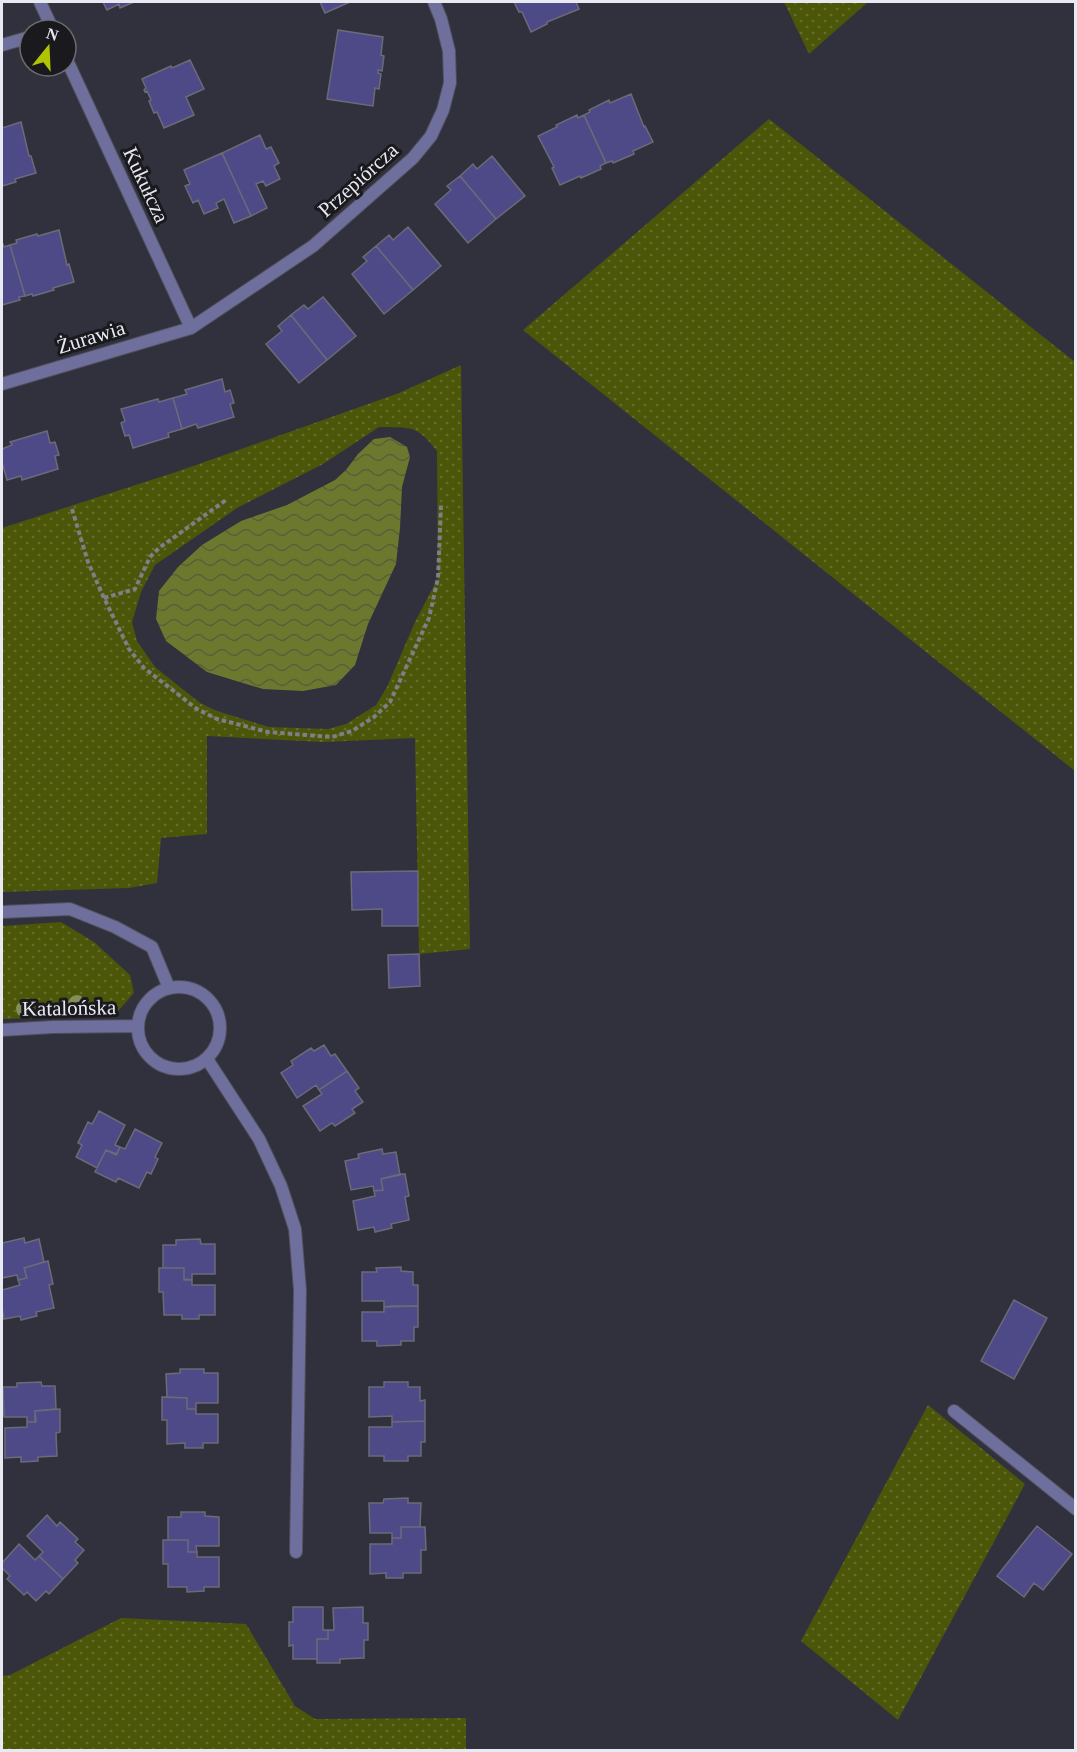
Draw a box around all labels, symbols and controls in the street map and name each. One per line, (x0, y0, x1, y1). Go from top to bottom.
north arrow (18, 18, 78, 78)
text: N (44, 24, 61, 44)
street label: Przepiórcza (313, 137, 403, 222)
street label: Kukułcza (118, 143, 174, 227)
street label: Żurawia (54, 315, 129, 359)
street label: Katalońska (22, 995, 117, 1021)

